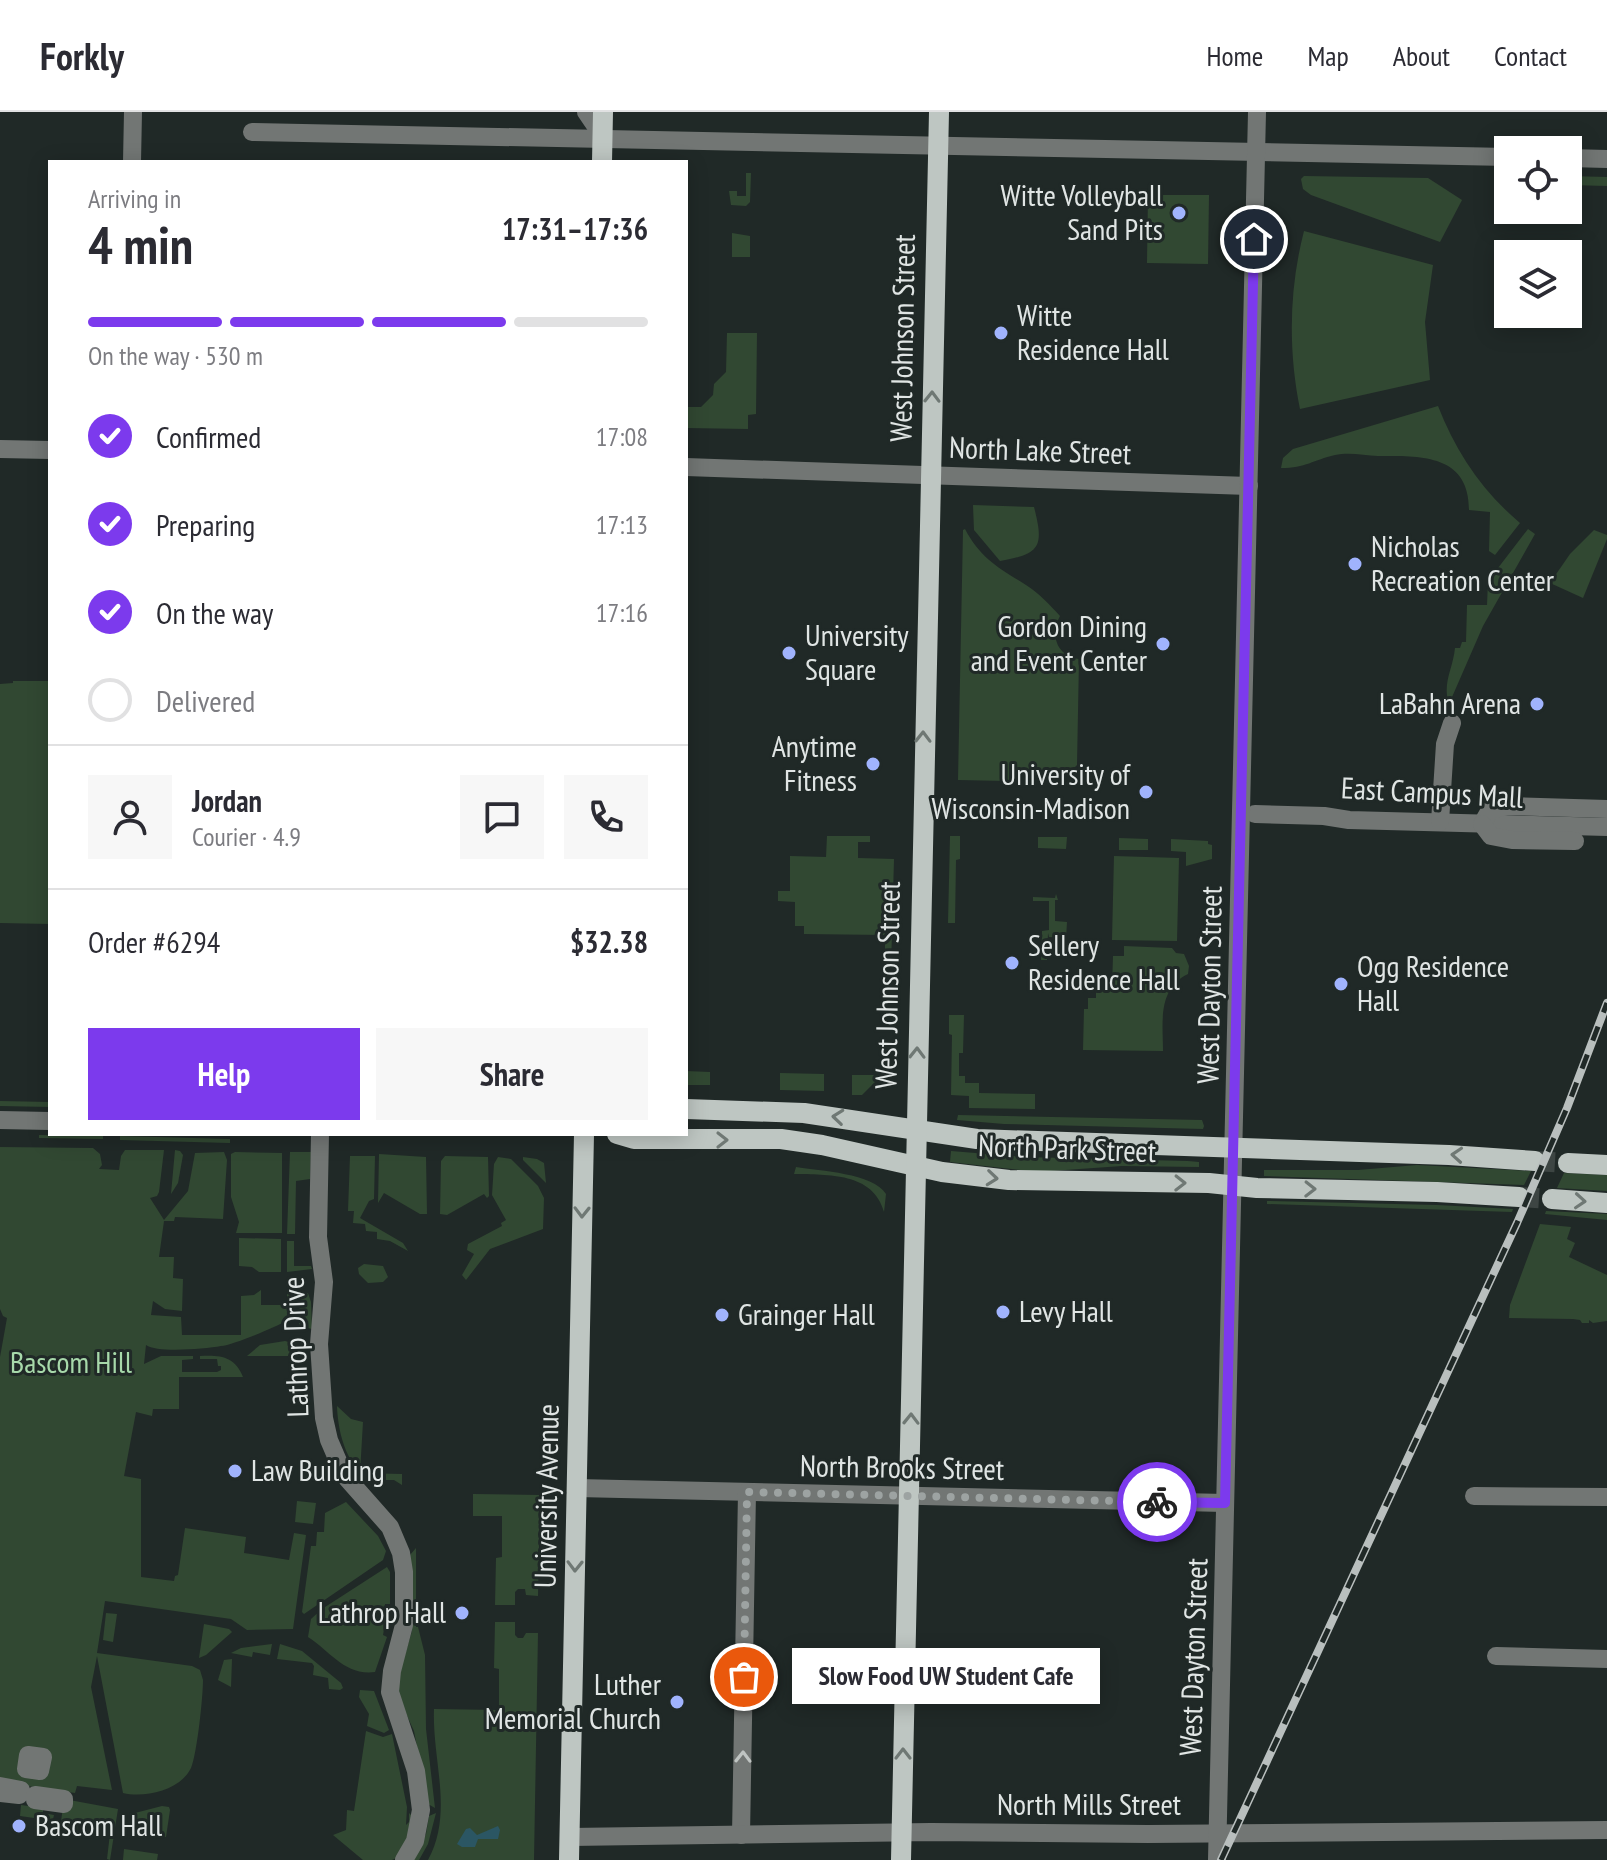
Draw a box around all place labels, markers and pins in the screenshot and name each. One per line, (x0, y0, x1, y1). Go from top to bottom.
place label: Witte Volleyball Sand Pits (1001, 175, 1163, 248)
marker: Witte Volleyball Sand Pits (1170, 204, 1188, 222)
pin (1220, 205, 1288, 273)
place label: Witte Residence Hall (1017, 295, 1169, 368)
marker: Witte Residence Hall (992, 324, 1010, 342)
place label: Nicholas Recreation Center (1371, 526, 1555, 599)
marker: Nicholas Recreation Center (1346, 555, 1364, 573)
place label: Gordon Dining and Event Center (971, 606, 1148, 679)
place label: University Square (805, 615, 909, 688)
marker: Gordon Dining and Event Center (1154, 635, 1172, 653)
marker: University Square (780, 644, 798, 662)
place label: LaBahn Arena (1379, 683, 1521, 722)
marker: LaBahn Arena (1528, 695, 1546, 713)
place label: Anytime Fitness (772, 726, 857, 799)
place label: University of Wisconsin-Madison (931, 754, 1131, 827)
marker: Anytime Fitness (864, 755, 882, 773)
marker: University of Wisconsin-Madison (1137, 783, 1155, 801)
place label: Sellery Residence Hall (1028, 925, 1180, 998)
place label: Ogg Residence Hall (1357, 946, 1509, 1019)
marker: Sellery Residence Hall (1003, 954, 1021, 972)
marker: Ogg Residence Hall (1332, 975, 1350, 993)
place label: Levy Hall (1019, 1291, 1113, 1330)
place label: Grainger Hall (738, 1294, 875, 1333)
marker: Levy Hall (994, 1303, 1012, 1321)
marker: Grainger Hall (713, 1306, 731, 1324)
place label: Law Building (251, 1450, 385, 1489)
marker: Law Building (226, 1462, 244, 1480)
place label: Lathrop Hall (318, 1592, 446, 1631)
marker: Lathrop Hall (453, 1604, 471, 1622)
pin (710, 1643, 778, 1711)
callout: Slow Food UW Student Cafe (792, 1649, 1100, 1705)
place label: Luther Memorial Church (485, 1664, 662, 1737)
marker: Luther Memorial Church (668, 1693, 686, 1711)
place label: Bascom Hall (35, 1805, 162, 1844)
marker: Bascom Hall (10, 1817, 28, 1835)

